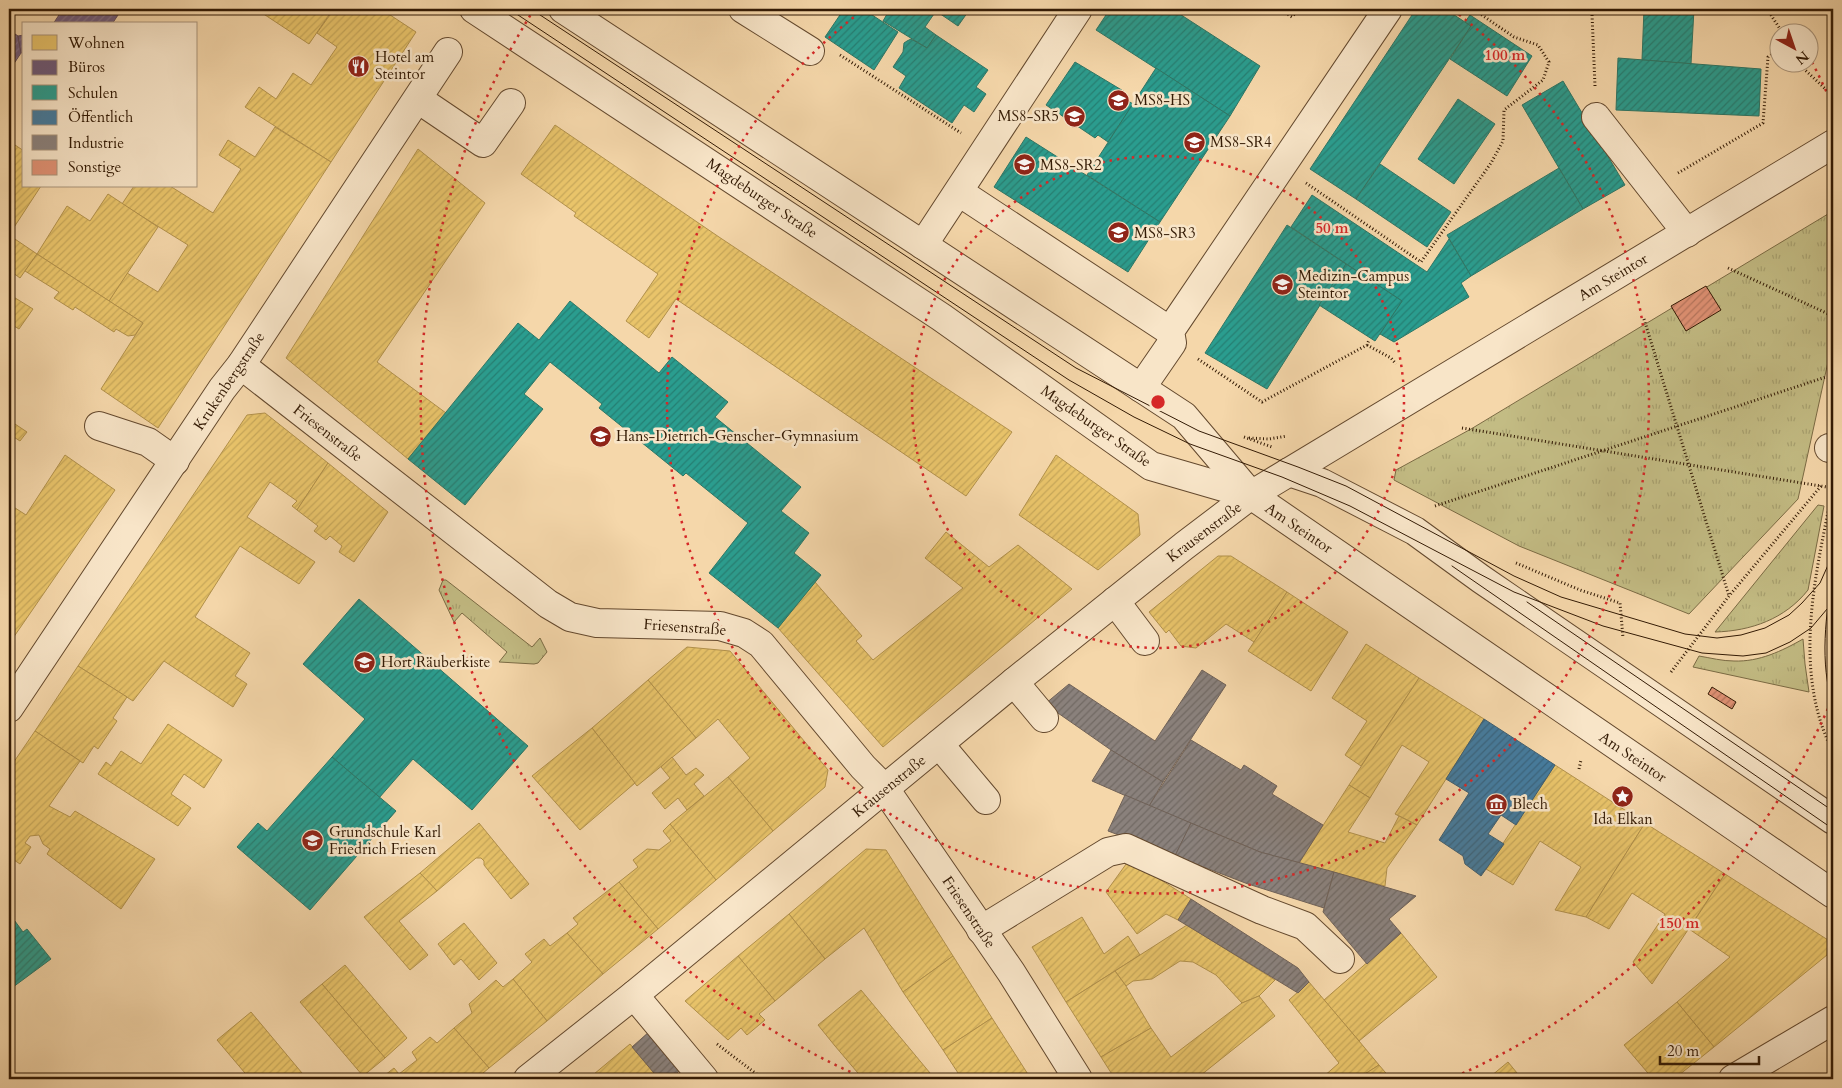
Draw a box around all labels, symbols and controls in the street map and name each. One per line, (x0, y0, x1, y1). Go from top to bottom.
legend (22, 22, 198, 188)
north arrow (1770, 22, 1820, 72)
text: Wohnen (67, 33, 125, 53)
text: 100 m (1485, 45, 1526, 65)
text: N (1791, 46, 1813, 69)
place label: Hotel am Steintor (375, 47, 435, 84)
restaurant icon: Hotel am Steintor (347, 54, 371, 78)
text: Büros (68, 57, 105, 77)
text: Schulen (68, 83, 118, 103)
school or university icon: MS8-HS (1106, 88, 1130, 112)
place label: MS8-HS (1134, 90, 1190, 110)
school or university icon: MS8-SR5 (1063, 104, 1087, 128)
place label: MS8-SR5 (997, 106, 1059, 126)
text: Öffentlich (68, 107, 134, 127)
school or university icon: MS8-SR4 (1182, 130, 1206, 154)
place label: MS8-SR4 (1210, 132, 1272, 152)
text: Industrie (68, 133, 124, 153)
street label: Magdeburger Straße (702, 153, 822, 243)
school or university icon: MS8-SR2 (1012, 153, 1036, 177)
place label: MS8-SR2 (1040, 155, 1102, 175)
text: Sonstige (68, 157, 122, 177)
text: 50 m (1315, 218, 1349, 238)
school or university icon: MS8-SR3 (1106, 221, 1130, 245)
place label: MS8-SR3 (1134, 223, 1196, 243)
street label: Am Steintor (1575, 248, 1652, 306)
place label: Medizin-Campus Steintor (1298, 266, 1409, 303)
school or university icon: Medizin-Campus Steintor (1270, 273, 1294, 297)
street label: Krukenbergstraße (189, 328, 269, 434)
street label: Magdeburger Straße (1037, 380, 1155, 472)
centre of rings (1149, 393, 1167, 411)
street label: Friesenstraße (289, 400, 367, 467)
school or university icon: Hans-Dietrich-Genscher-Gymnasium (588, 424, 612, 448)
place label: Hans-Dietrich-Genscher-Gymnasium (616, 426, 859, 446)
street label: Krausenstraße (1162, 497, 1246, 567)
street label: Am Steintor (1261, 498, 1337, 558)
street label: Friesenstraße (643, 614, 727, 640)
school or university icon: Hort Räuberkiste (353, 650, 377, 674)
place label: Hort Räuberkiste (381, 652, 490, 672)
street label: Am Steintor (1595, 727, 1671, 787)
street label: Krausenstraße (848, 750, 930, 822)
place icon: Ida Elkan (1611, 784, 1635, 808)
museum icon: Blech (1484, 792, 1508, 816)
place label: Blech (1512, 794, 1549, 814)
place label: Ida Elkan (1593, 809, 1653, 829)
place label: Grundschule Karl Friedrich Friesen (329, 822, 441, 859)
school or university icon: Grundschule Karl Friedrich Friesen (301, 829, 325, 853)
street label: Friesenstraße (938, 872, 1001, 952)
text: 150 m (1659, 913, 1700, 933)
scale bar (1660, 1033, 1758, 1065)
text: 20 m (1667, 1041, 1699, 1061)

